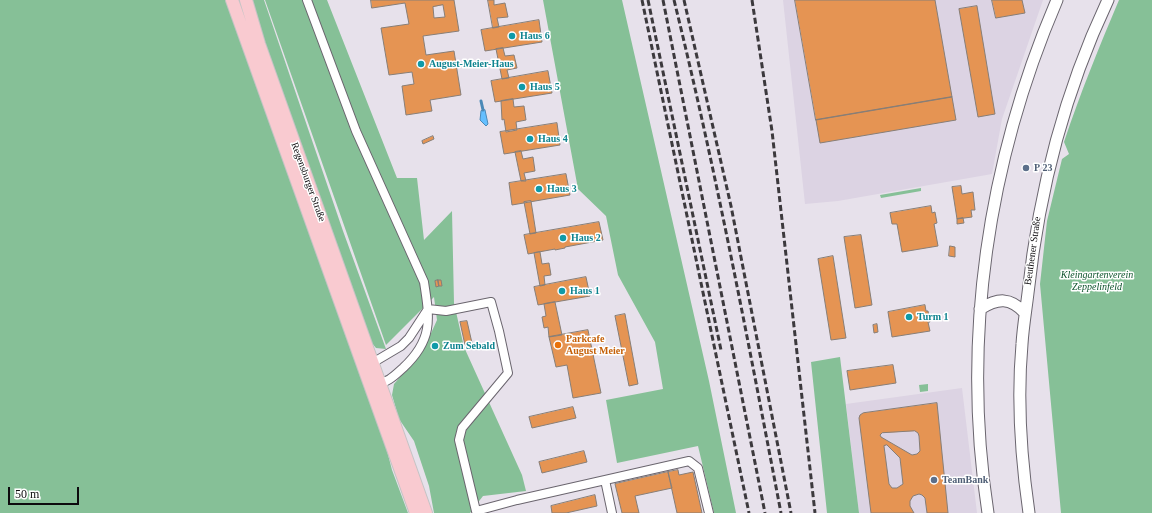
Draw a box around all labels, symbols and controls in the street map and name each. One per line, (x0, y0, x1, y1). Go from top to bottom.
place label: Haus 6 (520, 30, 550, 42)
marker: Haus 6 (507, 31, 517, 41)
place label: August-Meier-Haus (429, 58, 514, 70)
marker: August-Meier-Haus (416, 59, 426, 69)
place label: Haus 5 (530, 81, 560, 93)
marker: Haus 5 (517, 82, 527, 92)
place label: Haus 4 (538, 133, 568, 145)
marker: Haus 4 (525, 134, 535, 144)
street label: Regensburger Straße (288, 141, 328, 223)
place label: P 23 (1034, 162, 1053, 174)
marker: P 23 (1021, 163, 1031, 173)
place label: Haus 3 (547, 183, 577, 195)
marker: Haus 3 (534, 184, 544, 194)
street label: Beuthener Straße (1022, 216, 1044, 286)
place label: Haus 2 (571, 232, 601, 244)
marker: Haus 2 (558, 233, 568, 243)
park label: Kleingartenverein Zeppelinfeld (1061, 269, 1133, 292)
place label: Haus 1 (570, 285, 600, 297)
marker: Haus 1 (557, 286, 567, 296)
place label: Turm 1 (917, 311, 949, 323)
marker: Turm 1 (904, 312, 914, 322)
place label: Parkcafe August Meier (566, 333, 625, 356)
place label: Zum Sebald (443, 340, 495, 352)
marker: Parkcafe August Meier (553, 340, 563, 350)
marker: Zum Sebald (430, 341, 440, 351)
place label: TeamBank (942, 474, 988, 486)
marker: TeamBank (929, 475, 939, 485)
scale bar (10, 479, 81, 505)
text: 50 m (15, 487, 39, 501)

